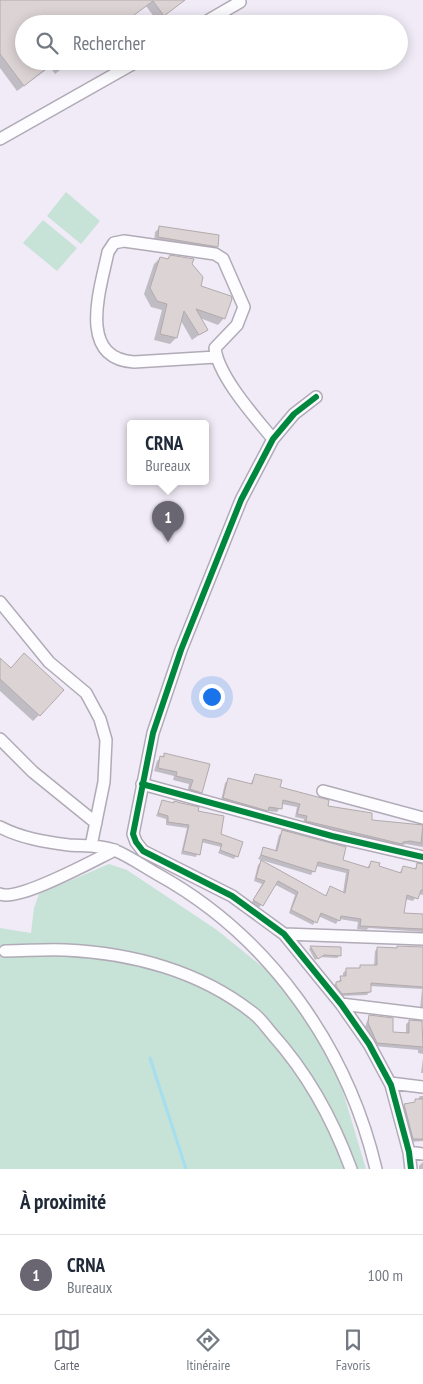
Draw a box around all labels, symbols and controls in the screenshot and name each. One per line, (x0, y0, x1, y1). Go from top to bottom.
search box (15, 15, 408, 70)
icon: search (33, 29, 61, 57)
text: Rechercher (73, 31, 145, 55)
popup (127, 420, 209, 485)
text: CRNA (145, 431, 183, 455)
text: Bureaux (145, 455, 191, 475)
pin: 1 (152, 501, 184, 542)
your location (199, 684, 225, 710)
text: À proximité (20, 1188, 106, 1215)
text: CRNA (67, 1253, 105, 1277)
text: 1 (32, 1265, 40, 1285)
text: 100 m (368, 1265, 403, 1285)
text: Bureaux (67, 1277, 112, 1297)
tab: Carte (53, 1326, 81, 1374)
tab: Itinéraire (186, 1326, 230, 1374)
tab: Favoris (336, 1326, 370, 1374)

